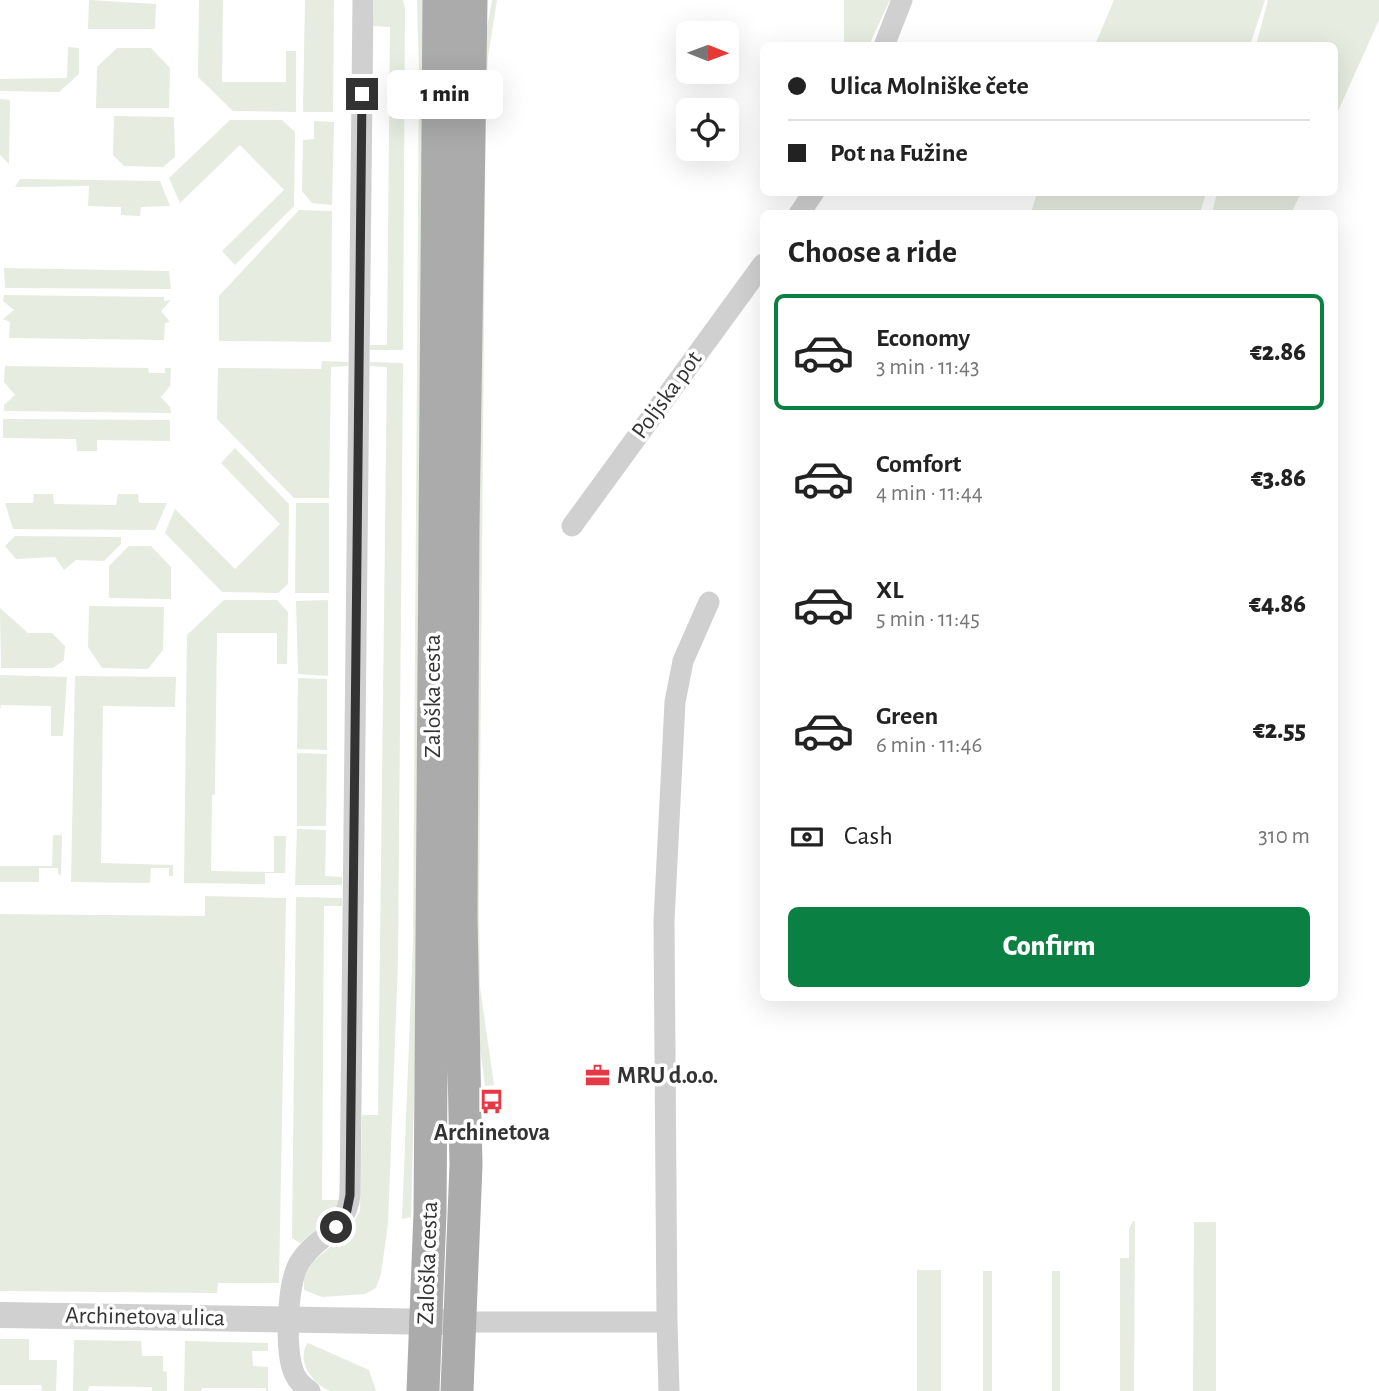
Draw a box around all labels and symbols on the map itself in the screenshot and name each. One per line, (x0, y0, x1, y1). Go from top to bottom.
north arrow (676, 21, 738, 84)
callout: 1 min (386, 70, 502, 119)
route end (346, 78, 378, 110)
street label: Poljska pot (627, 347, 707, 443)
street label: Zaloška cesta (421, 634, 445, 758)
office icon: MRU d.o.o. (583, 1062, 611, 1090)
place label: MRU d.o.o. (617, 1064, 718, 1088)
bus stop icon: Archinetova (478, 1088, 506, 1116)
place label: Archinetova (434, 1121, 550, 1145)
street label: Zaloška cesta (414, 1201, 442, 1325)
route start (320, 1211, 352, 1243)
street label: Archinetova ulica (65, 1304, 225, 1330)

